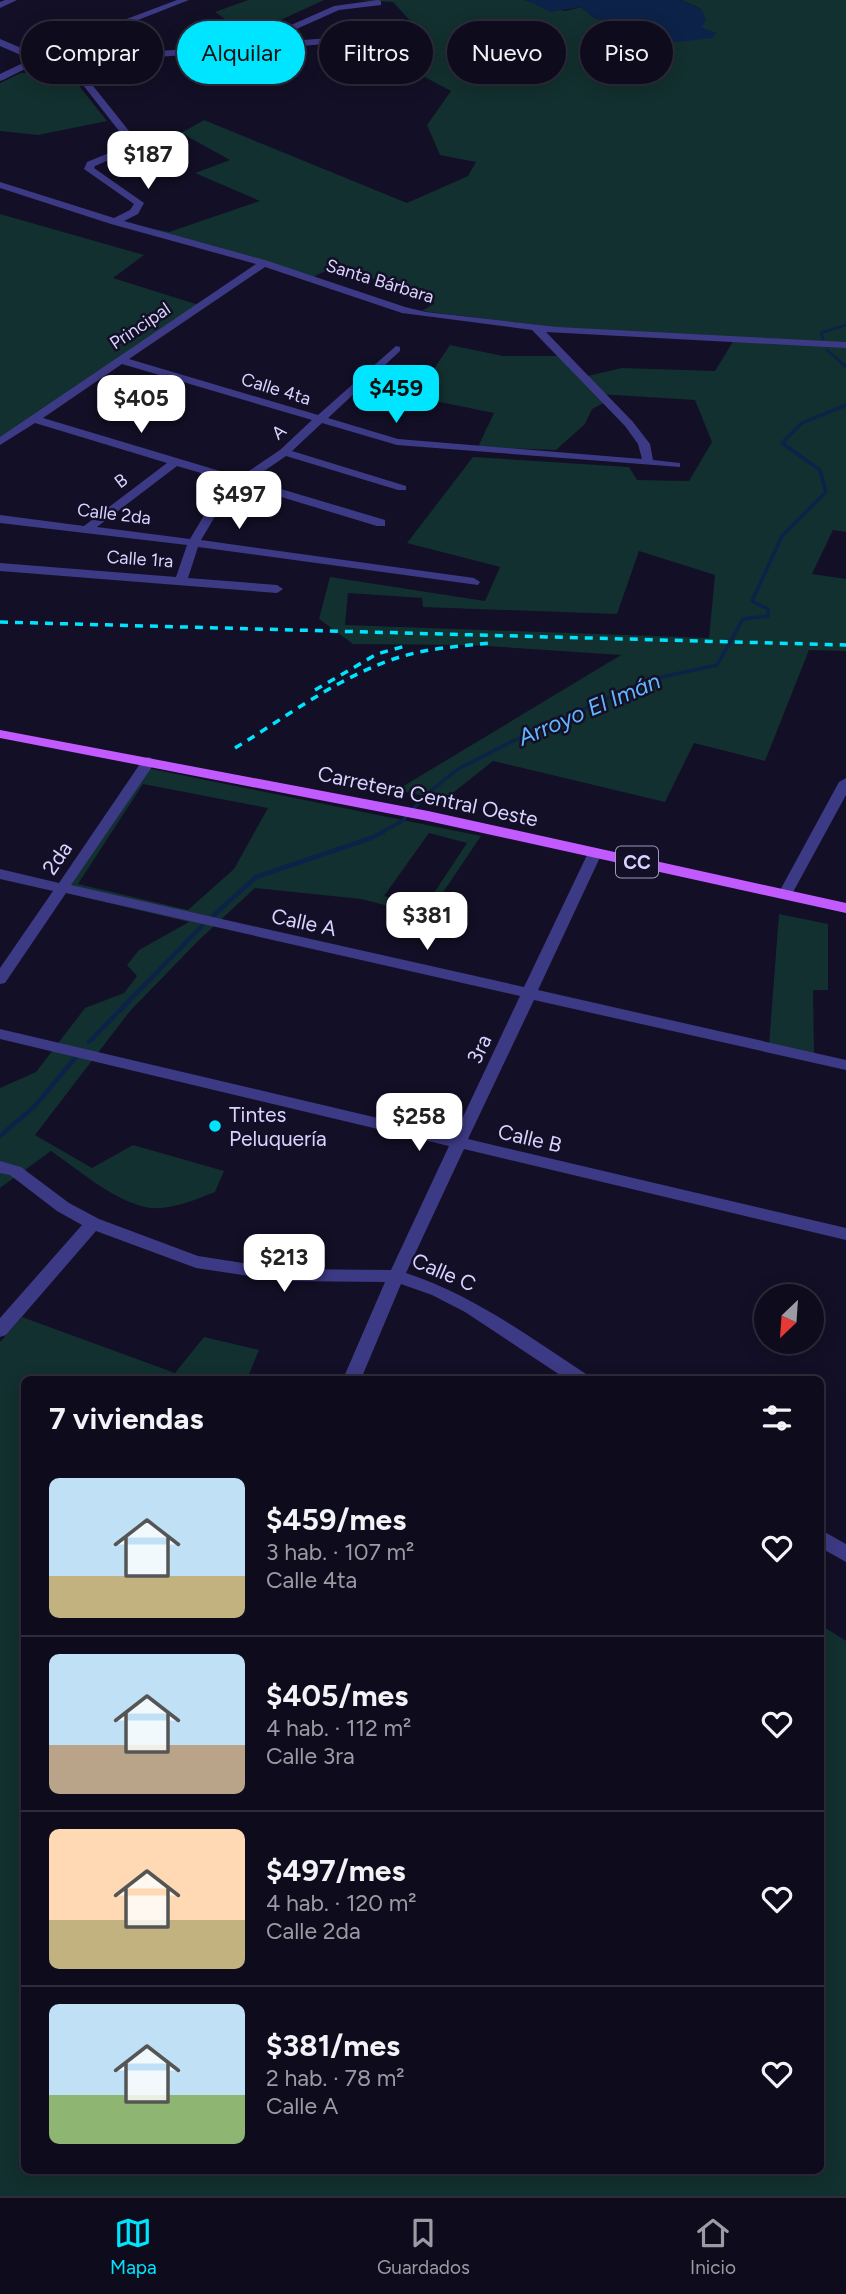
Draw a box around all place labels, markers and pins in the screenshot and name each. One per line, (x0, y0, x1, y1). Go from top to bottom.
pin: $187 (107, 132, 189, 191)
pin: $459 (355, 366, 437, 425)
pin: $405 (100, 376, 182, 435)
pin: $497 (198, 472, 280, 531)
pin: $381 (386, 892, 468, 952)
pin: $258 (378, 1094, 460, 1153)
place label: Tintes Peluquería (229, 1102, 327, 1151)
marker: Tintes Peluquería (207, 1118, 223, 1134)
pin: $213 (243, 1234, 325, 1294)

